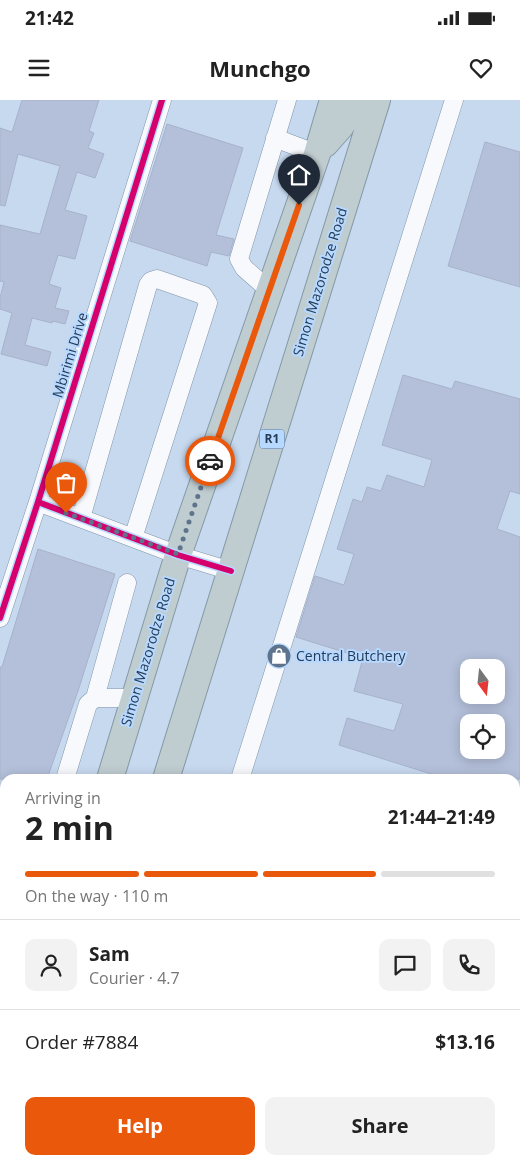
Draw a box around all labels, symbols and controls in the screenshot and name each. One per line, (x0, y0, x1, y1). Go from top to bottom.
text: 21:42 (25, 5, 74, 31)
text: Munchgo (209, 53, 311, 83)
icon: menu (25, 54, 53, 82)
icon: heart (467, 54, 495, 82)
pin (278, 154, 320, 205)
icon: home (285, 161, 313, 189)
street label: Simon Mazorodze Road (288, 205, 351, 358)
street label: Mbirimi Drive (48, 310, 92, 400)
road number: R1 (260, 429, 284, 448)
courier (185, 436, 235, 486)
icon: car (196, 447, 224, 475)
pin (45, 462, 87, 513)
icon: bag (52, 469, 80, 497)
street label: Simon Mazorodze Road (116, 575, 179, 728)
shop icon: Central Butchery (266, 643, 292, 669)
place label: Central Butchery (296, 646, 406, 665)
north arrow (460, 659, 505, 704)
map controls (460, 659, 505, 759)
button: locate (460, 714, 505, 759)
text: Arriving in (25, 787, 101, 809)
text: 21:44–21:49 (388, 804, 495, 830)
text: 2 min (25, 806, 114, 849)
text: On the way · 110 m (25, 885, 168, 907)
button: person (25, 939, 77, 991)
button: chat (379, 939, 431, 991)
button: phone (443, 939, 495, 991)
text: Sam (89, 941, 130, 967)
text: Courier · 4.7 (89, 967, 180, 989)
text: Order #7884 (25, 1029, 138, 1055)
text: $13.16 (435, 1029, 495, 1055)
button: Help (25, 1097, 255, 1155)
button: Share (265, 1097, 495, 1155)

